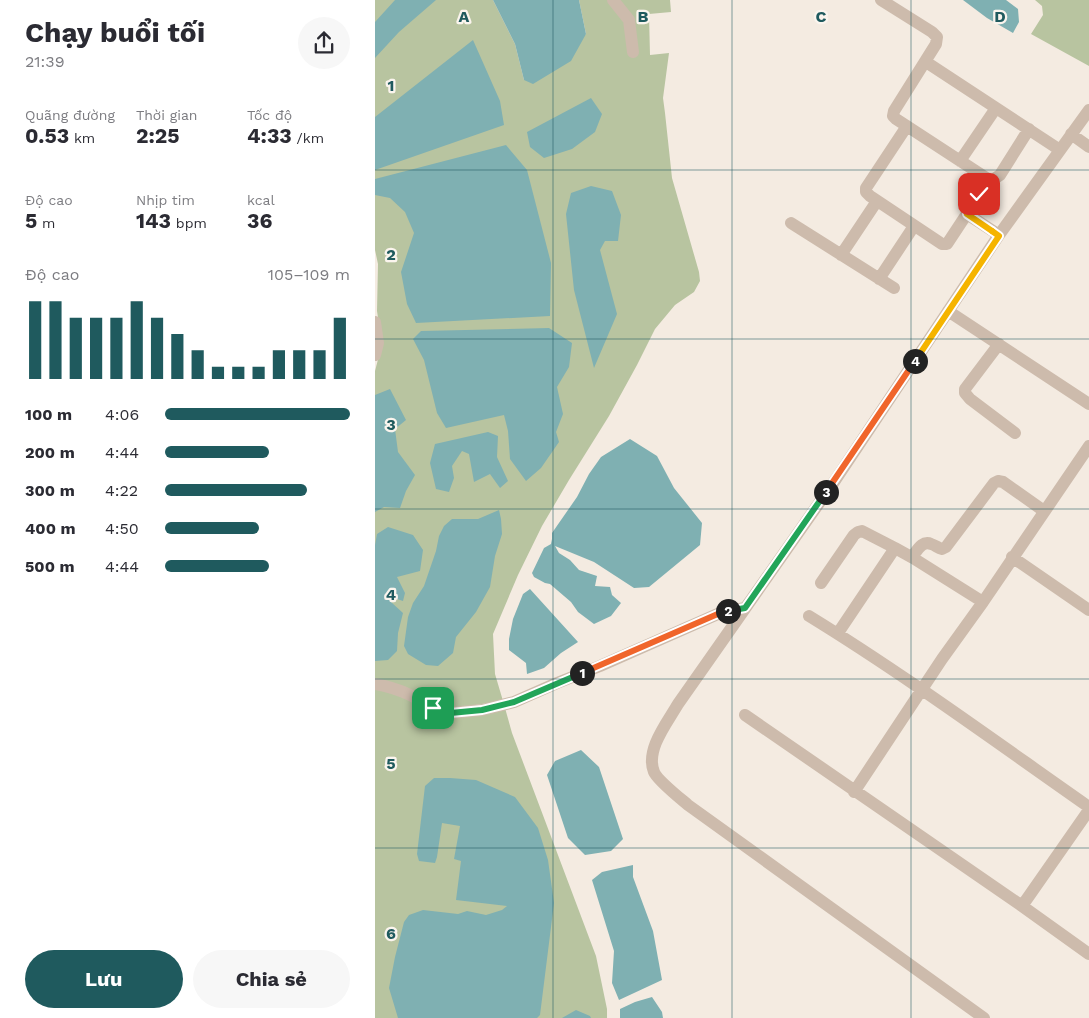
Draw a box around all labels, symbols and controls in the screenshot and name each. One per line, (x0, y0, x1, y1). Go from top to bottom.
text: A (459, 7, 470, 26)
text: B (638, 7, 649, 26)
text: C (816, 7, 827, 26)
text: D (994, 7, 1006, 26)
text: Chạy buổi tối (25, 16, 205, 49)
button: share (298, 17, 350, 69)
text: 21:39 (25, 52, 65, 71)
text: 1 (388, 76, 394, 95)
text: Quãng đường (25, 107, 115, 123)
text: Thời gian (136, 107, 198, 123)
text: Tốc độ (247, 107, 292, 123)
text: 0.53 (25, 123, 69, 148)
text: 2:25 (136, 123, 180, 148)
text: 4:33 (247, 123, 292, 148)
text: km (69, 130, 95, 146)
text: /km (292, 130, 324, 146)
pin (958, 173, 1000, 215)
icon: check (965, 180, 993, 208)
text: Độ cao (25, 192, 73, 208)
text: Nhịp tim (136, 192, 195, 208)
text: kcal (247, 192, 275, 208)
text: 5 (25, 208, 37, 233)
text: 143 (136, 208, 171, 233)
text: 36 (247, 208, 272, 233)
text: m (37, 215, 55, 231)
text: bpm (171, 215, 207, 231)
text: 2 (386, 245, 396, 264)
text: Độ cao (25, 265, 79, 284)
text: 105–109 m (268, 265, 350, 284)
pin: 4 (903, 348, 927, 374)
text: 4 (911, 353, 920, 369)
text: 100 m (25, 405, 72, 424)
text: 4:06 (105, 405, 139, 424)
text: 3 (386, 415, 396, 434)
text: 200 m (25, 443, 75, 462)
text: 4:44 (105, 443, 139, 462)
pin: 3 (813, 480, 839, 504)
text: 300 m (25, 481, 75, 500)
text: 4:22 (105, 481, 138, 500)
text: 3 (822, 484, 831, 500)
text: 400 m (25, 519, 76, 538)
text: 4:50 (105, 519, 139, 538)
text: 500 m (25, 557, 75, 576)
text: 4:44 (105, 557, 139, 576)
text: 4 (386, 585, 396, 604)
pin: 2 (715, 598, 741, 624)
text: 2 (724, 603, 733, 619)
pin: 1 (569, 660, 595, 686)
text: 1 (579, 665, 586, 681)
pin (412, 687, 454, 729)
icon: arrive (419, 694, 447, 722)
text: 5 (386, 754, 396, 773)
text: 6 (386, 924, 396, 943)
button: Lưu (25, 950, 183, 1008)
button: Chia sẻ (193, 950, 350, 1008)

